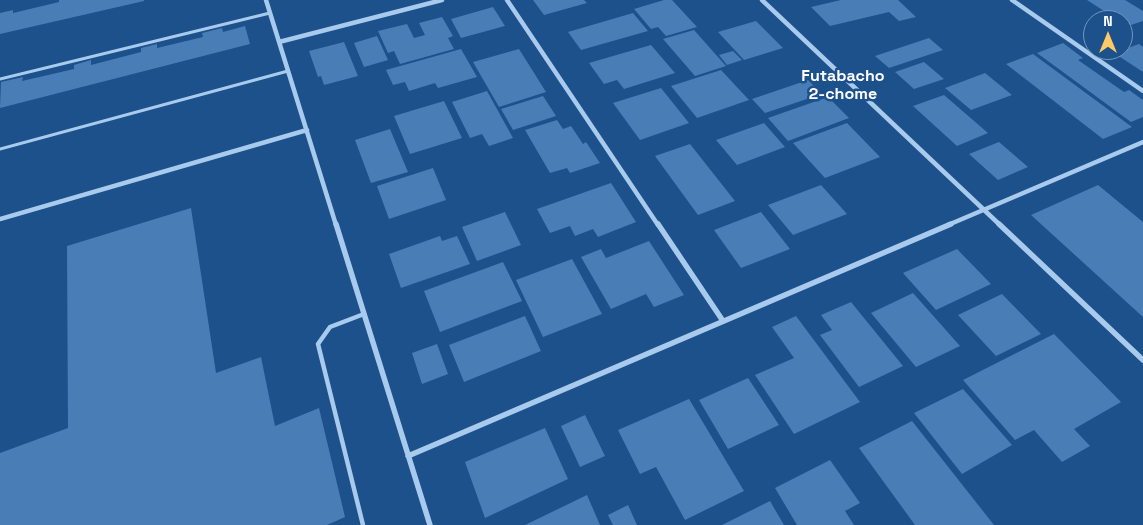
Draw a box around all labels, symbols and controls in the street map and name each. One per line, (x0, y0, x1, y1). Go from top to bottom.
north arrow (1083, 10, 1133, 60)
text: N (1103, 12, 1113, 30)
district label: Futabacho 2-chome (801, 67, 885, 105)

